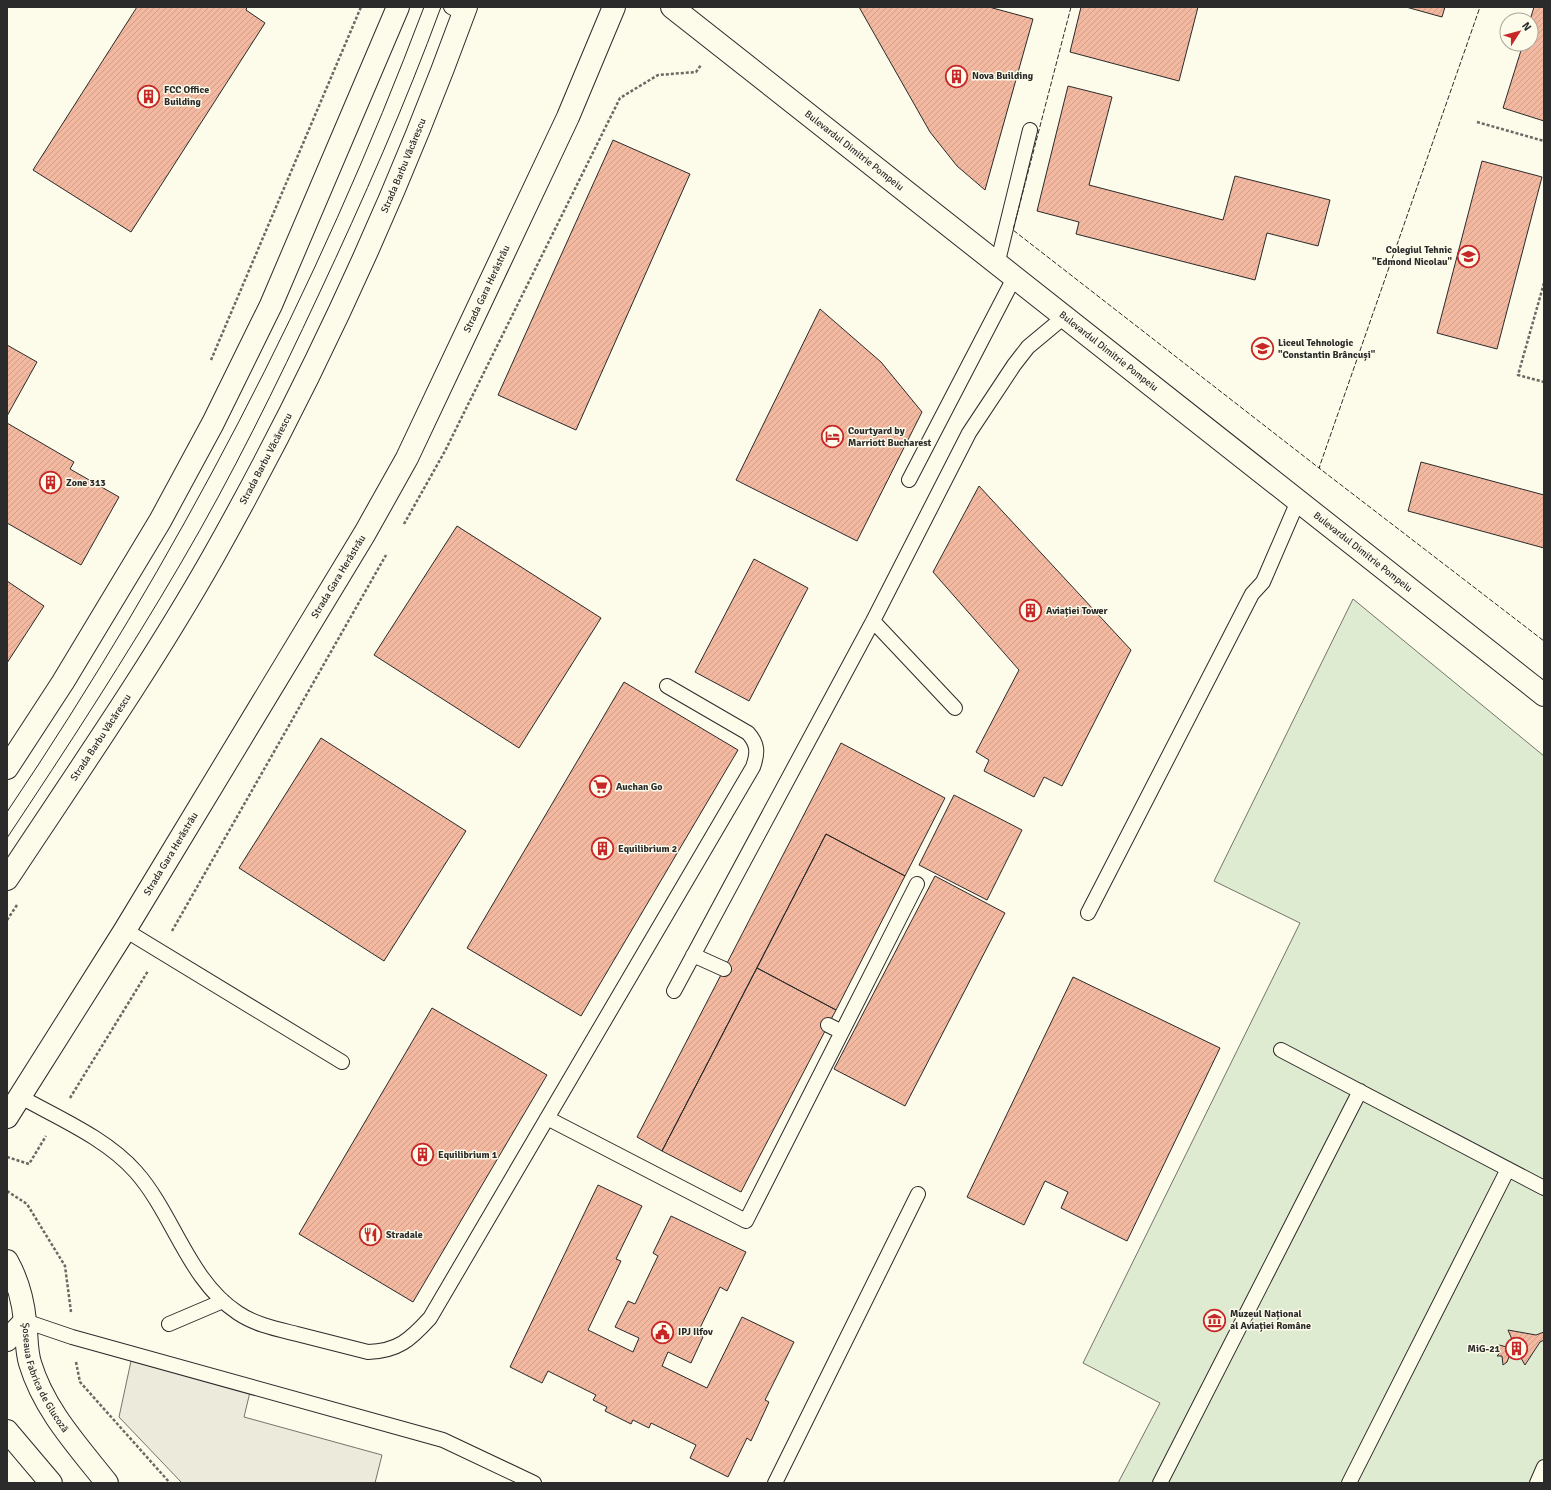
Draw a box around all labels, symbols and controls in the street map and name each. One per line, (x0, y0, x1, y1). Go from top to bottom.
north arrow (1499, 12, 1539, 52)
text: N (1519, 19, 1534, 33)
building icon: Nova Building (944, 63, 970, 89)
place label: Nova Building (972, 70, 1034, 82)
building icon: FCC Office Building (136, 83, 162, 109)
place label: FCC Office Building (164, 84, 209, 108)
street label: Bulevardul Dimitrie Pompeiu (802, 108, 906, 193)
street label: Strada Barbu Văcărescu (379, 116, 429, 215)
street label: Strada Gara Herăstrău (461, 243, 513, 335)
school or university icon: Colegiul Tehnic "Edmond Nicolau" (1455, 243, 1481, 269)
place label: Colegiul Tehnic "Edmond Nicolau" (1372, 244, 1453, 268)
street label: Bulevardul Dimitrie Pompeiu (1057, 309, 1160, 394)
school or university icon: Liceul Tehnologic "Constantin Brâncuși" (1250, 336, 1276, 362)
place label: Liceul Tehnologic "Constantin Brâncuși" (1278, 337, 1376, 361)
street label: Strada Barbu Văcărescu (237, 411, 295, 506)
hotel icon: Courtyard by Marriott Bucharest (820, 424, 846, 450)
place label: Courtyard by Marriott Bucharest (848, 425, 932, 449)
building icon: Zone 313 (38, 470, 64, 496)
place label: Zone 313 (66, 477, 106, 489)
street label: Bulevardul Dimitrie Pompeiu (1311, 509, 1415, 595)
street label: Strada Gara Herăstrău (309, 533, 368, 621)
building icon: Aviației Tower (1018, 598, 1044, 624)
place label: Aviației Tower (1046, 605, 1108, 617)
street label: Strada Barbu Văcărescu (68, 692, 134, 783)
supermarket icon: Auchan Go (588, 774, 614, 800)
place label: Auchan Go (616, 781, 662, 793)
street label: Strada Gara Herăstrău (141, 810, 201, 898)
building icon: Equilibrium 2 (590, 836, 616, 862)
place label: Equilibrium 2 (618, 843, 677, 855)
building icon: Equilibrium 1 (410, 1142, 436, 1168)
place label: Equilibrium 1 (438, 1149, 498, 1161)
restaurant icon: Stradale (358, 1222, 384, 1248)
place label: Stradale (386, 1229, 423, 1241)
museum icon: Muzeul Național al Aviației Române (1201, 1307, 1227, 1333)
place label: Muzeul Național al Aviației Române (1230, 1308, 1311, 1332)
public building icon: IPJ Ilfov (649, 1319, 675, 1345)
street label: Șoseaua Fabrica de Glucoză (19, 1322, 71, 1435)
place label: IPJ Ilfov (678, 1326, 713, 1338)
building icon: MiG-21 (1503, 1336, 1529, 1362)
place label: MiG-21 (1468, 1343, 1501, 1355)

